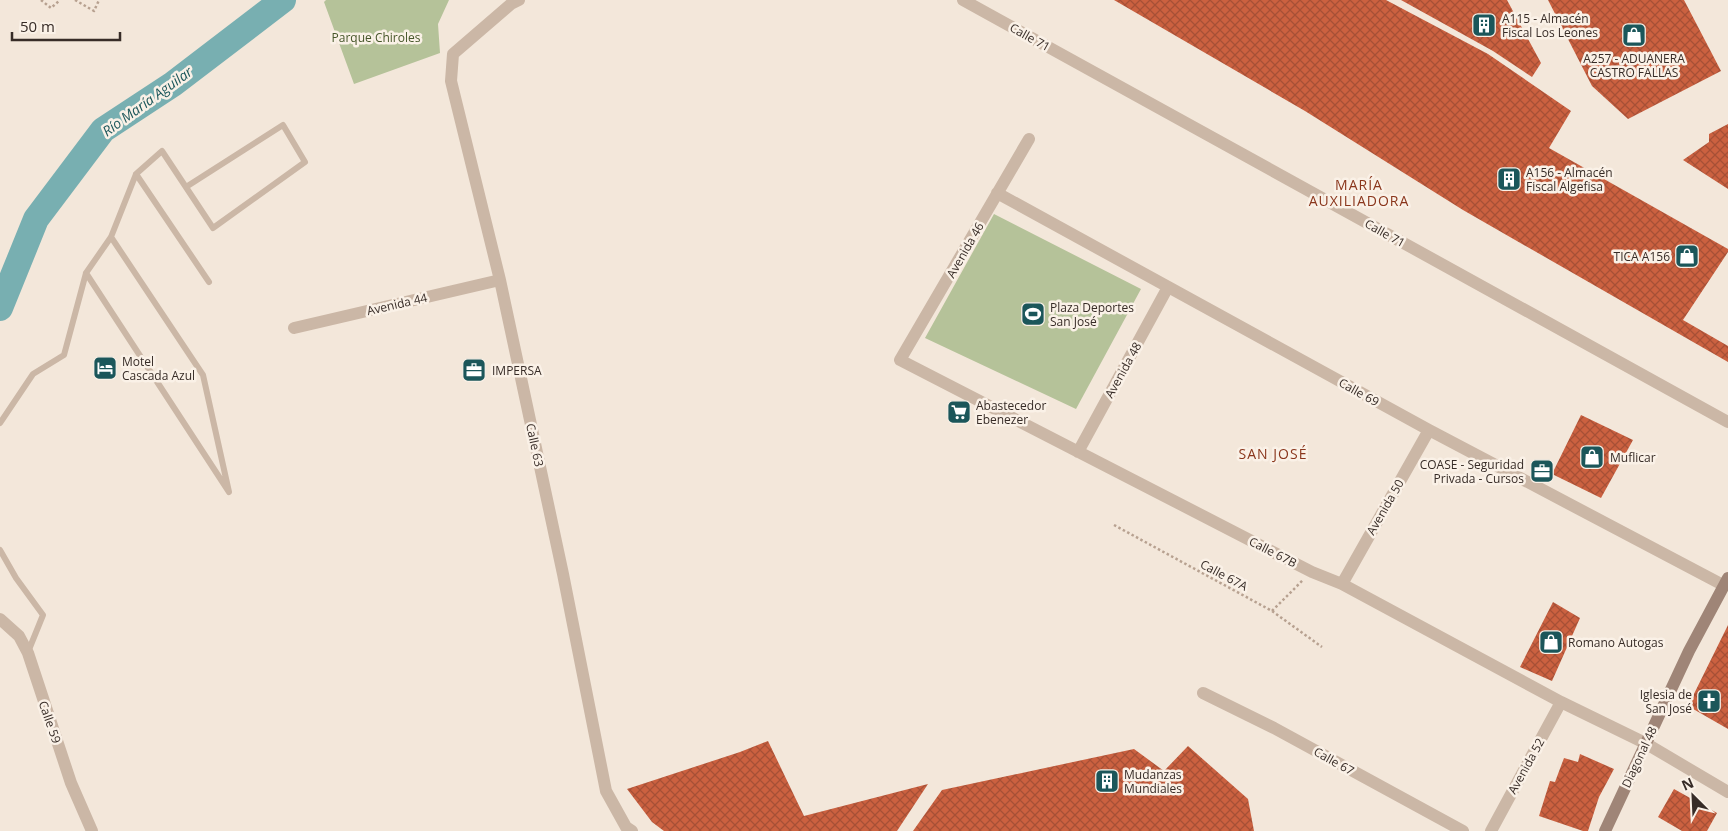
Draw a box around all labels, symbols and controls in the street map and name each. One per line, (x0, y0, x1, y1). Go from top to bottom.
scale bar (12, 10, 120, 42)
place label: A115 - Almacén Fiscal Los Leones (1502, 10, 1598, 41)
building icon: A115 - Almacén Fiscal Los Leones (1471, 12, 1497, 38)
text: 50 m (20, 16, 55, 36)
street label: Calle 71 (1007, 19, 1053, 55)
shop icon: A257 - ADUANERA CASTRO FALLAS (1621, 22, 1647, 48)
park label: Parque Chiroles (332, 29, 421, 46)
place label: A257 - ADUANERA CASTRO FALLAS (1583, 50, 1685, 81)
water label: Río María Aguilar (98, 62, 196, 140)
place label: A156 - Almacén Fiscal Algefisa (1526, 164, 1613, 195)
building icon: A156 - Almacén Fiscal Algefisa (1496, 166, 1522, 192)
district label: MARÍA AUXILIADORA (1309, 175, 1409, 210)
street label: Calle 71 (1362, 215, 1408, 251)
street label: Avenida 46 (942, 219, 988, 281)
shop icon: TICA A156 (1674, 243, 1700, 269)
place label: TICA A156 (1614, 248, 1670, 265)
street label: Avenida 44 (365, 289, 429, 319)
place label: Plaza Deportes San José (1050, 299, 1134, 330)
sports icon: Plaza Deportes San José (1020, 301, 1046, 327)
street label: Avenida 48 (1101, 339, 1145, 401)
place label: Motel Cascada Azul (122, 353, 195, 384)
hotel icon: Motel Cascada Azul (92, 355, 118, 381)
office icon: IMPERSA (461, 357, 487, 383)
place label: IMPERSA (492, 362, 542, 379)
street label: Calle 69 (1336, 374, 1382, 410)
place label: Abastecedor Ebenezer (976, 397, 1046, 428)
supermarket icon: Abastecedor Ebenezer (946, 399, 972, 425)
street label: Calle 63 (522, 422, 548, 468)
district label: SAN JOSÉ (1239, 444, 1307, 463)
shop icon: Muflicar (1579, 444, 1605, 470)
place label: Muflicar (1610, 449, 1656, 466)
place label: COASE - Seguridad Privada - Cursos (1420, 456, 1524, 487)
office icon: COASE - Seguridad Privada - Cursos (1529, 458, 1555, 484)
street label: Avenida 50 (1362, 476, 1408, 538)
street label: Calle 67B (1246, 533, 1300, 571)
street label: Calle 67A (1197, 555, 1251, 595)
shop icon: Romano Autogas (1538, 629, 1564, 655)
place label: Romano Autogas (1568, 634, 1664, 651)
place label: Iglesia de San José (1640, 686, 1692, 717)
church icon: Iglesia de San José (1696, 688, 1722, 714)
street label: Calle 59 (35, 698, 65, 746)
street label: Diagonal 48 (1617, 723, 1661, 791)
street label: Avenida 52 (1504, 735, 1548, 797)
street label: Calle 67 (1311, 743, 1357, 779)
place label: Mudanzas Mundiales (1124, 766, 1182, 797)
building icon: Mudanzas Mundiales (1094, 768, 1120, 794)
north arrow (1668, 771, 1718, 821)
text: N (1678, 773, 1697, 795)

